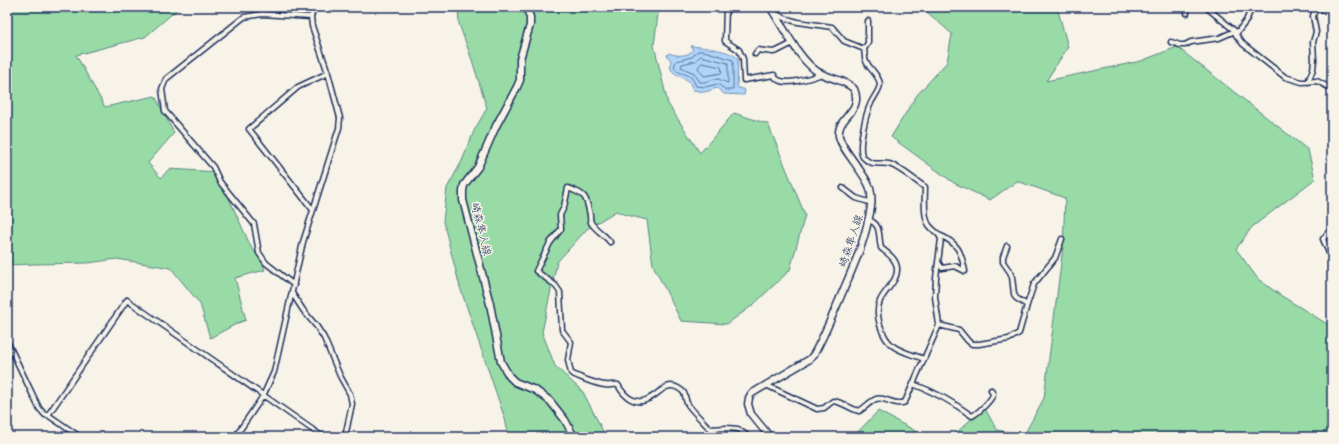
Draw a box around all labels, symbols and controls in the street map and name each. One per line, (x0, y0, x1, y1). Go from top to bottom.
street label: 崎森隼人線 (467, 201, 495, 257)
street label: 崎森隼人線 (835, 213, 867, 269)

